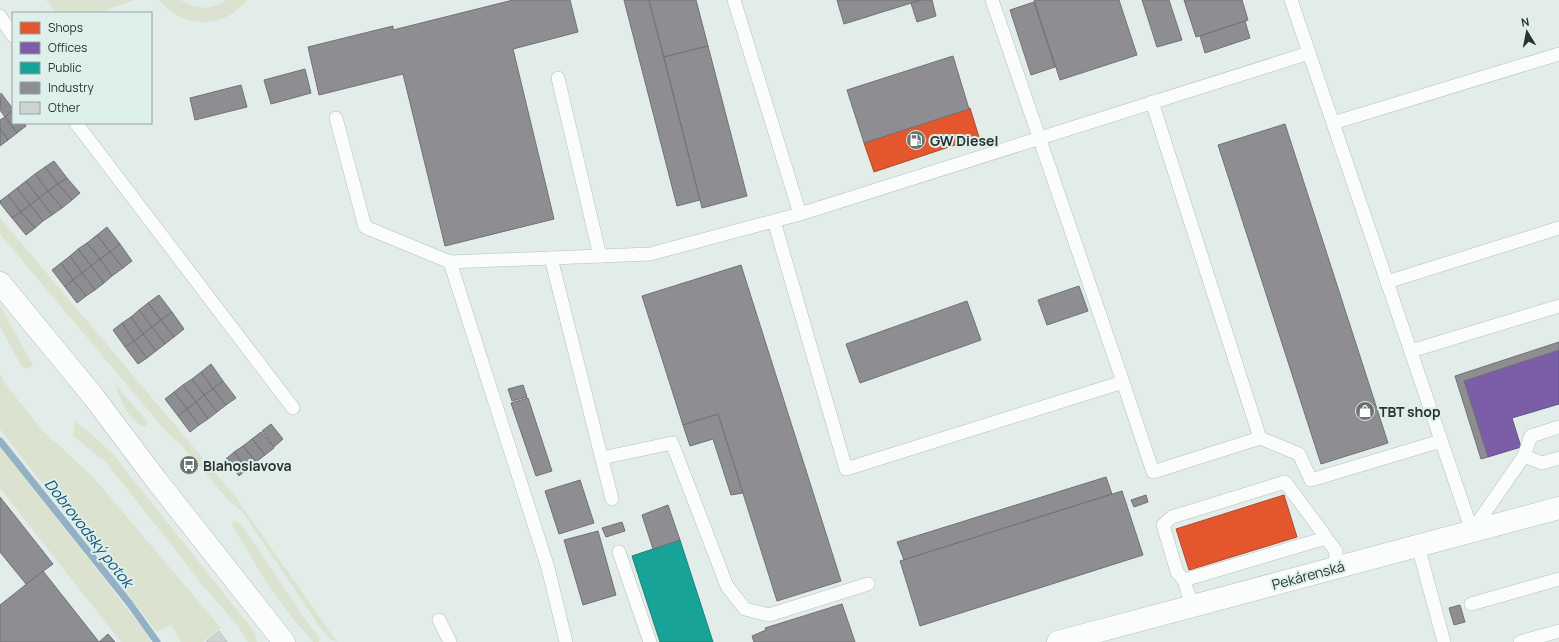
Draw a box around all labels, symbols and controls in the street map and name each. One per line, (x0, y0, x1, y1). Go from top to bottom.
legend (12, 12, 152, 124)
north arrow (1507, 12, 1547, 52)
text: N (1520, 14, 1530, 30)
text: Shops (48, 19, 83, 36)
text: Offices (48, 39, 87, 56)
text: Public (48, 59, 82, 76)
text: Industry (48, 79, 94, 96)
text: Other (48, 99, 81, 116)
fuel station icon: GW Diesel (905, 129, 927, 151)
place label: GW Diesel (930, 131, 998, 150)
shop icon: TBT shop (1354, 400, 1376, 422)
place label: TBT shop (1379, 402, 1441, 421)
bus stop icon: Blahoslavova (178, 454, 200, 476)
place label: Blahoslavova (203, 456, 292, 475)
water label: Dobrovodský potok (40, 474, 140, 594)
street label: Pekárenská (1270, 556, 1346, 594)

